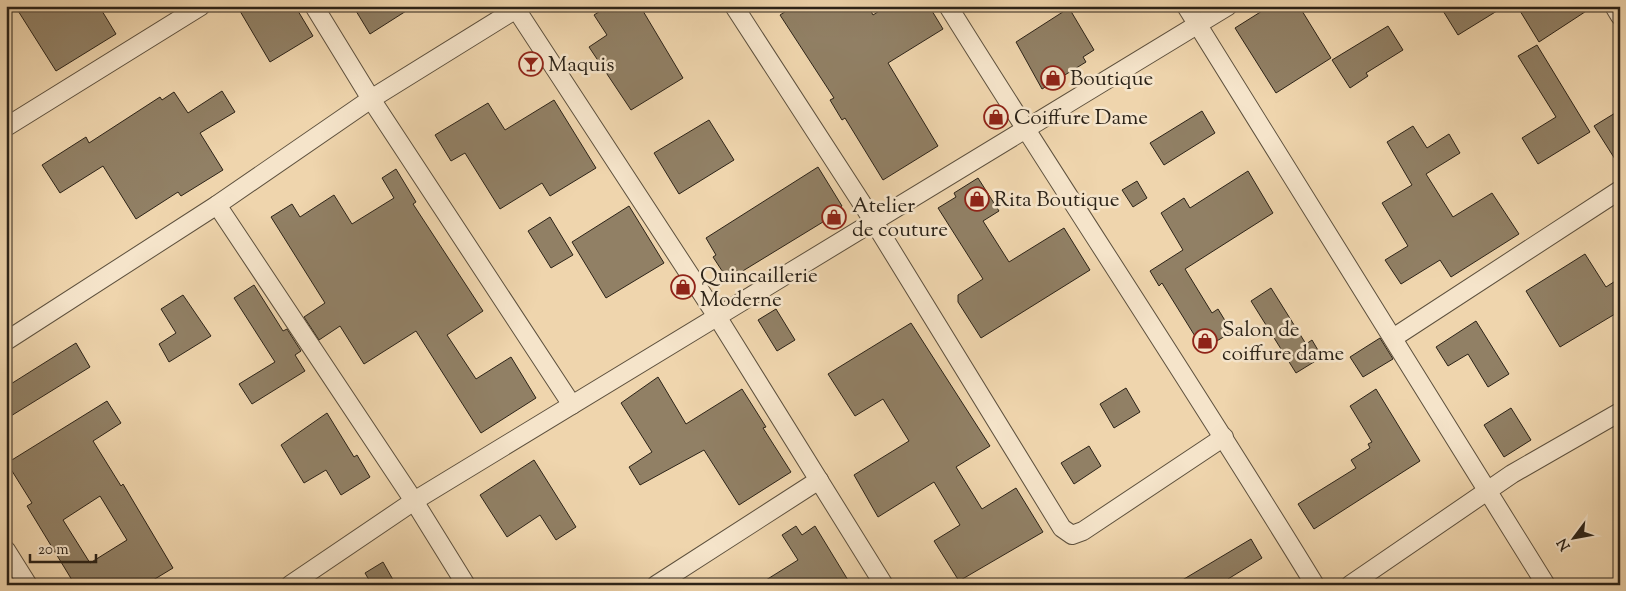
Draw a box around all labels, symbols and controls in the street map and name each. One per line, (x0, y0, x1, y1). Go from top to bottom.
bar icon: Maquis (518, 51, 544, 77)
place label: Maquis (548, 51, 615, 81)
shop icon: Boutique (1040, 65, 1066, 91)
place label: Boutique (1070, 65, 1153, 95)
shop icon: Coiffure Dame (983, 104, 1009, 130)
place label: Coiffure Dame (1014, 104, 1148, 134)
shop icon: Rita Boutique (964, 186, 990, 212)
place label: Rita Boutique (994, 186, 1120, 216)
place label: Atelier de couture (852, 192, 948, 246)
shop icon: Atelier de couture (821, 204, 847, 230)
place label: Quincaillerie Moderne (700, 262, 818, 316)
shop icon: Quincaillerie Moderne (670, 274, 696, 300)
place label: Salon de coiffure dame (1222, 316, 1344, 370)
shop icon: Salon de coiffure dame (1192, 328, 1218, 354)
north arrow (1548, 514, 1598, 564)
scale bar (30, 531, 96, 563)
text: N (1553, 534, 1576, 554)
text: 20 m (38, 540, 69, 561)

